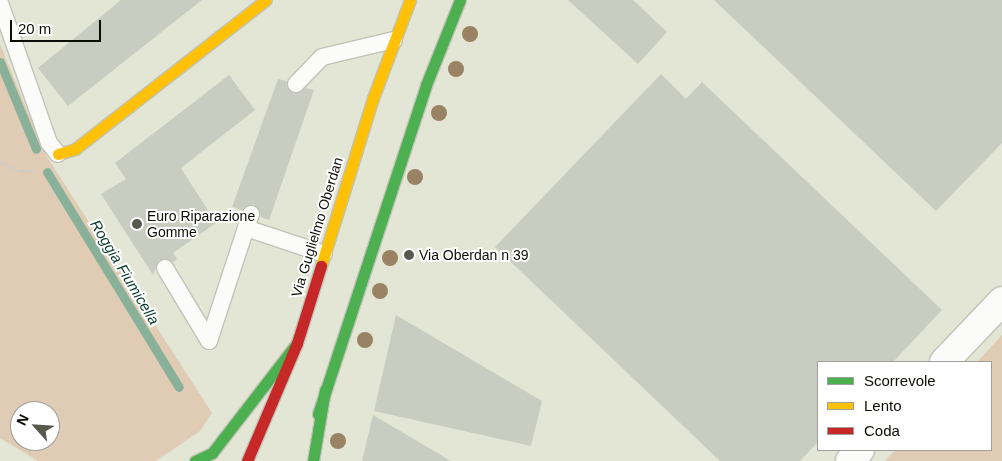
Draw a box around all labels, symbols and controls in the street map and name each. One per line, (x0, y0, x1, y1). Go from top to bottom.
scale bar (12, 10, 104, 42)
text: 20 m (18, 20, 51, 37)
street label: Via Guglielmo Oberdan (288, 155, 346, 299)
place label: Euro Riparazione Gomme (147, 208, 255, 240)
water label: Roggia Fiumicella (87, 216, 163, 328)
marker: Euro Riparazione Gomme (131, 218, 143, 230)
place label: Via Oberdan n 39 (419, 247, 528, 263)
marker: Via Oberdan n 39 (403, 249, 415, 261)
legend (817, 361, 992, 451)
text: Scorrevole (864, 372, 936, 389)
text: Lento (864, 397, 902, 414)
north arrow (10, 401, 60, 451)
text: N (13, 412, 32, 428)
text: Coda (864, 422, 900, 439)

